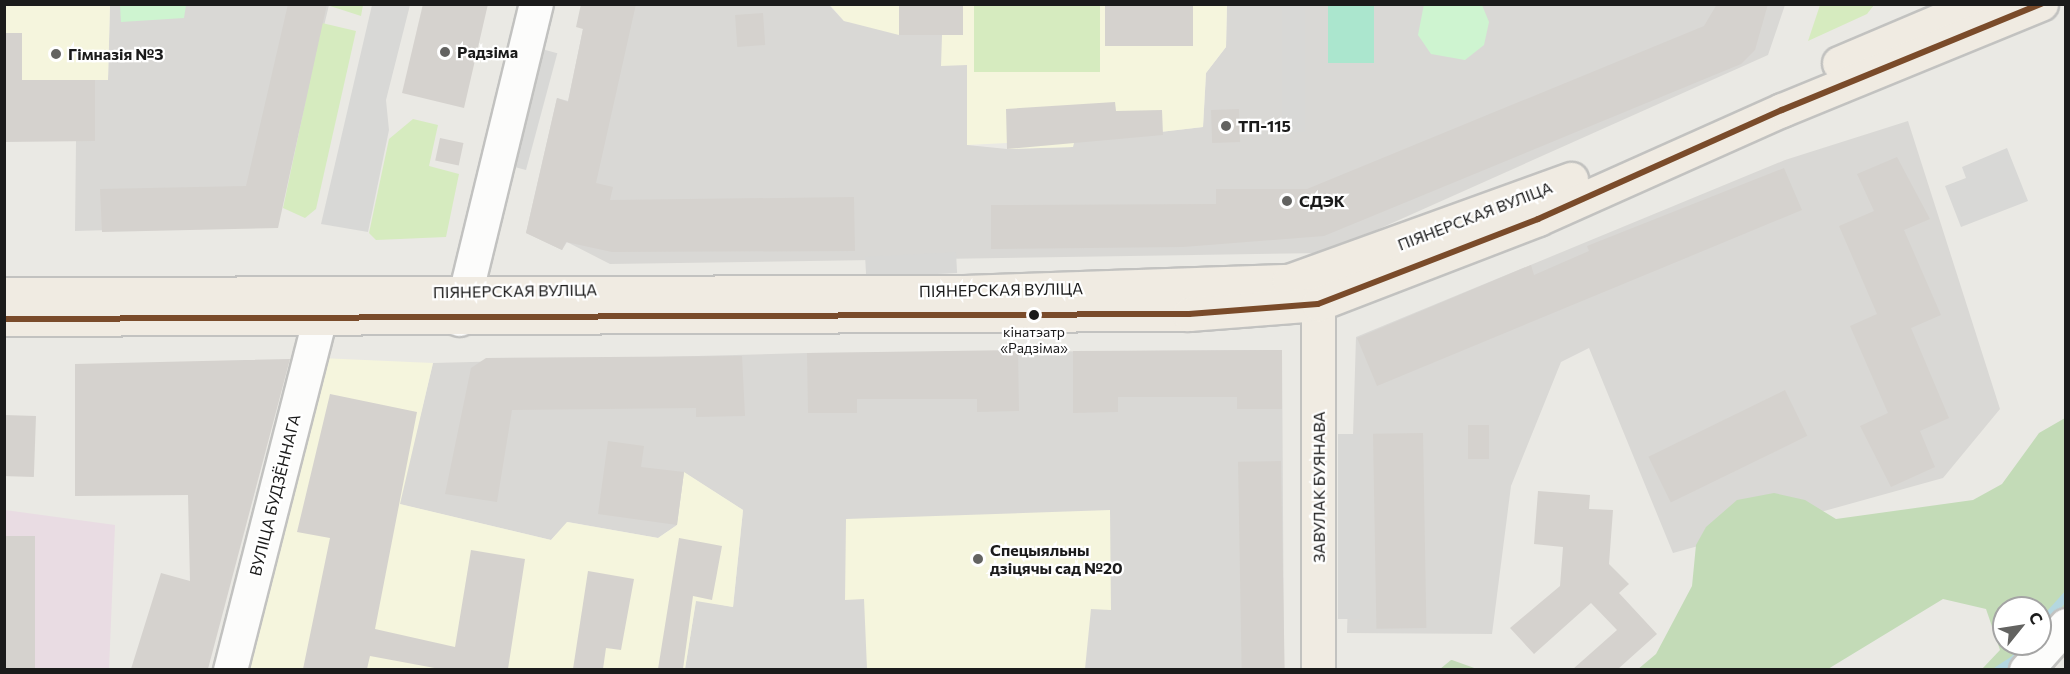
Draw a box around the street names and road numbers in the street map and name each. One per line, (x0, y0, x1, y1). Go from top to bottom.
street label: ПІЯНЕРСКАЯ ВУЛІЦА (1395, 178, 1555, 254)
street label: ПІЯНЕРСКАЯ ВУЛІЦА (919, 279, 1083, 301)
street label: ПІЯНЕРСКАЯ ВУЛІЦА (433, 280, 597, 302)
street label: ЗАВУЛАК БУЯНАВА (1309, 411, 1329, 563)
street label: ВУЛІЦА БУДЗЁННАГА (246, 412, 304, 578)

